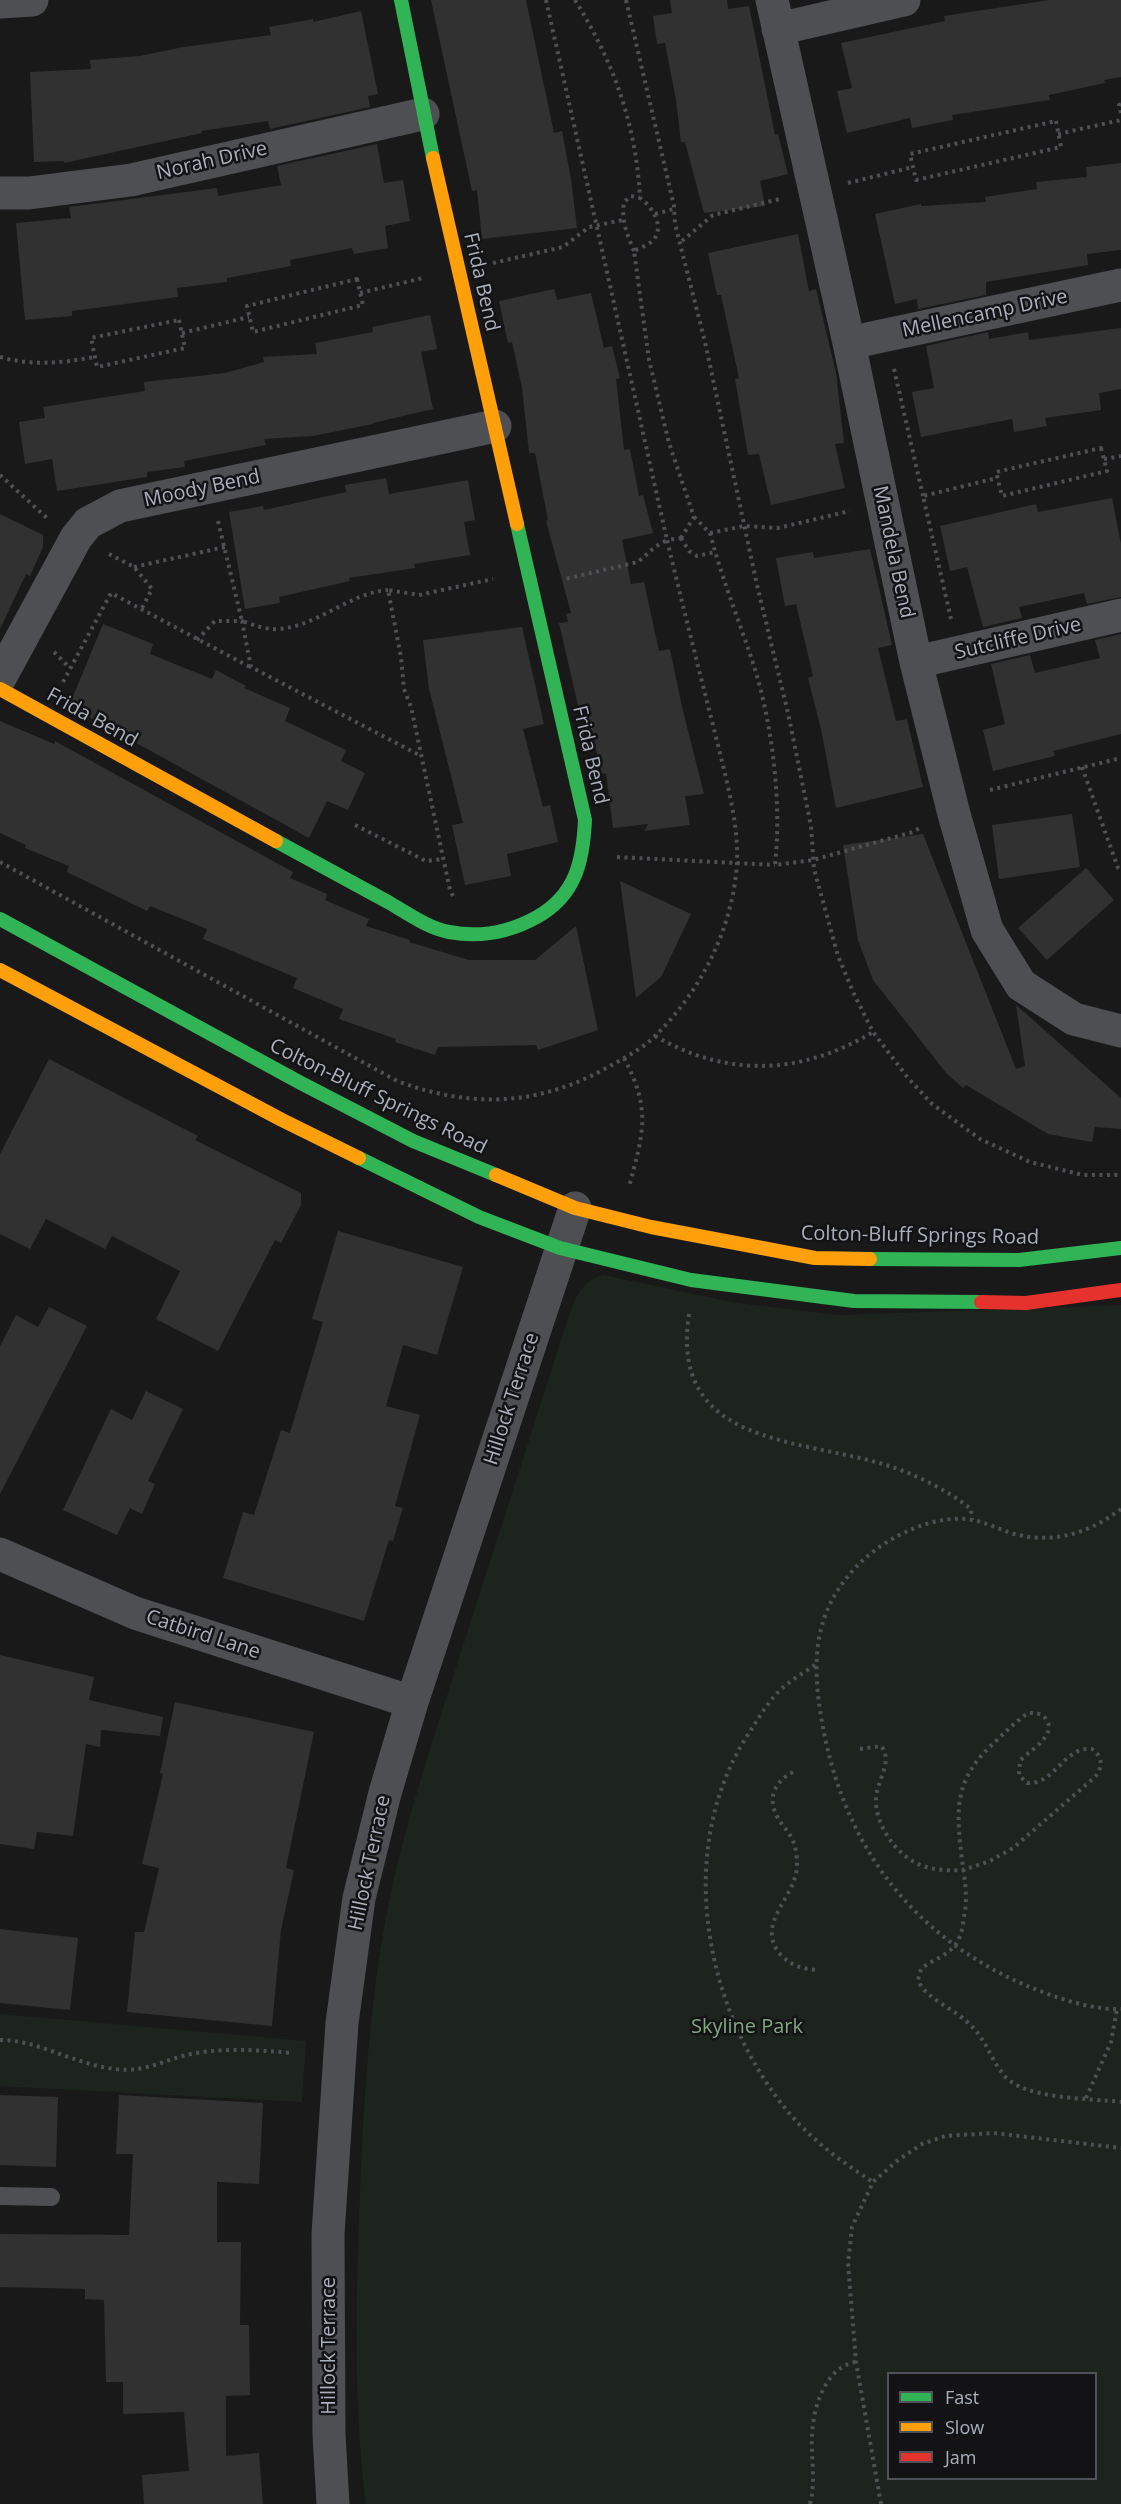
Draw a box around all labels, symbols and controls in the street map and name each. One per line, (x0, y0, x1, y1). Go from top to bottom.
street label: Norah Drive (154, 137, 270, 185)
street label: Frida Bend (458, 230, 504, 334)
street label: Mellencamp Drive (900, 285, 1070, 343)
street label: Moody Bend (142, 465, 262, 513)
street label: Mandela Bend (867, 484, 919, 620)
street label: Sutcliffe Drive (953, 613, 1083, 665)
street label: Frida Bend (42, 683, 142, 753)
street label: Frida Bend (567, 703, 613, 807)
street label: Colton-Bluff Springs Road (266, 1034, 490, 1160)
street label: Colton-Bluff Springs Road (801, 1222, 1039, 1250)
street label: Hillock Terrace (479, 1330, 545, 1468)
street label: Catbird Lane (143, 1605, 263, 1665)
street label: Hillock Terrace (344, 1793, 396, 1933)
park label: Skyline Park (691, 2015, 803, 2039)
street label: Hillock Terrace (317, 2277, 341, 2415)
legend (887, 2372, 1097, 2480)
text: Fast (945, 2385, 979, 2409)
text: Slow (945, 2415, 984, 2439)
text: Jam (945, 2445, 977, 2469)

